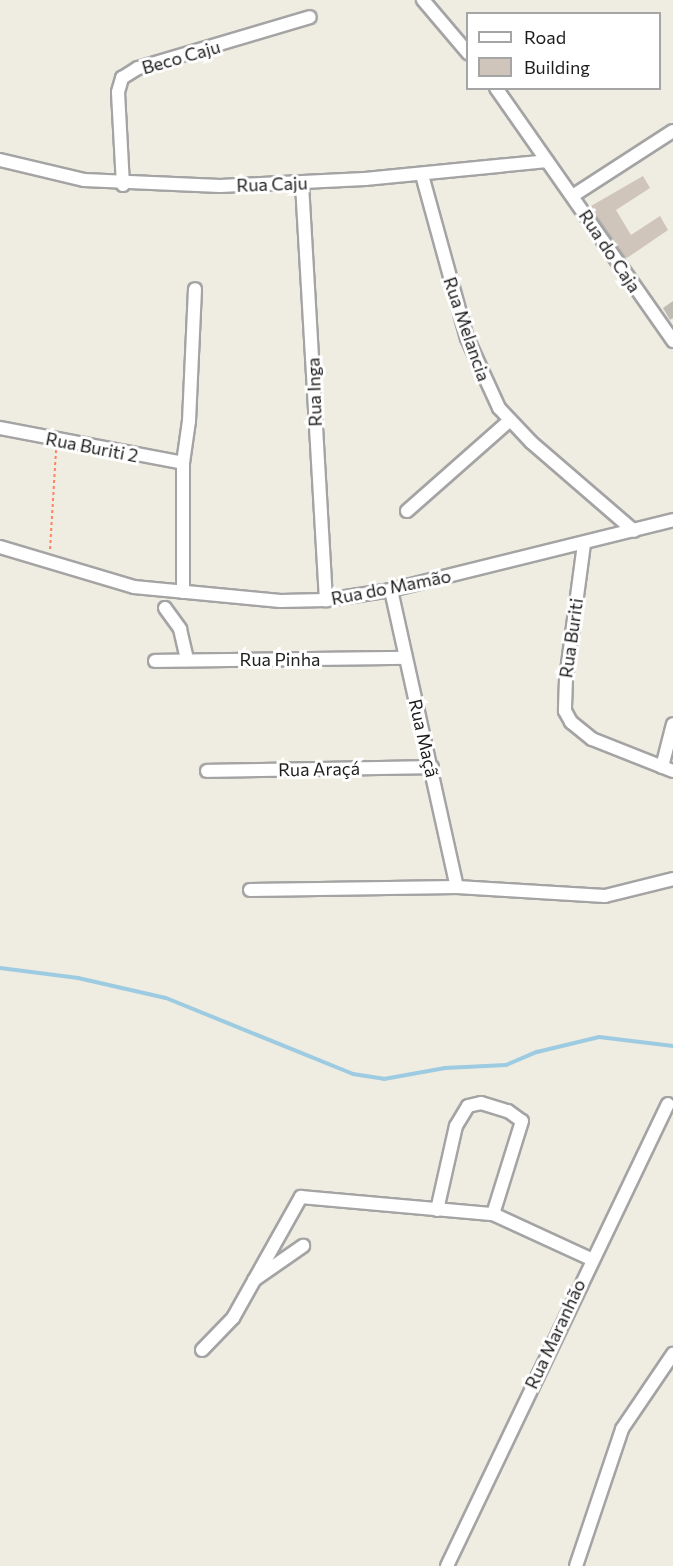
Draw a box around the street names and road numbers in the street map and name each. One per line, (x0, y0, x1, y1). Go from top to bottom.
street label: Beco Caju (139, 36, 223, 78)
street label: Rua Caju (236, 172, 308, 196)
street label: Rua do Caja (574, 205, 646, 297)
street label: Rua Melancia (439, 274, 495, 384)
street label: Rua Inga (302, 357, 326, 427)
street label: Rua Buriti 2 (44, 427, 140, 467)
street label: Rua do Mamão (329, 565, 453, 609)
street label: Rua Buriti (555, 597, 587, 679)
street label: Rua Pinha (240, 648, 320, 670)
street label: Rua Maçã (405, 697, 443, 779)
street label: Rua Araçá (278, 757, 360, 781)
street label: Rua Maranhão (520, 1276, 590, 1392)

